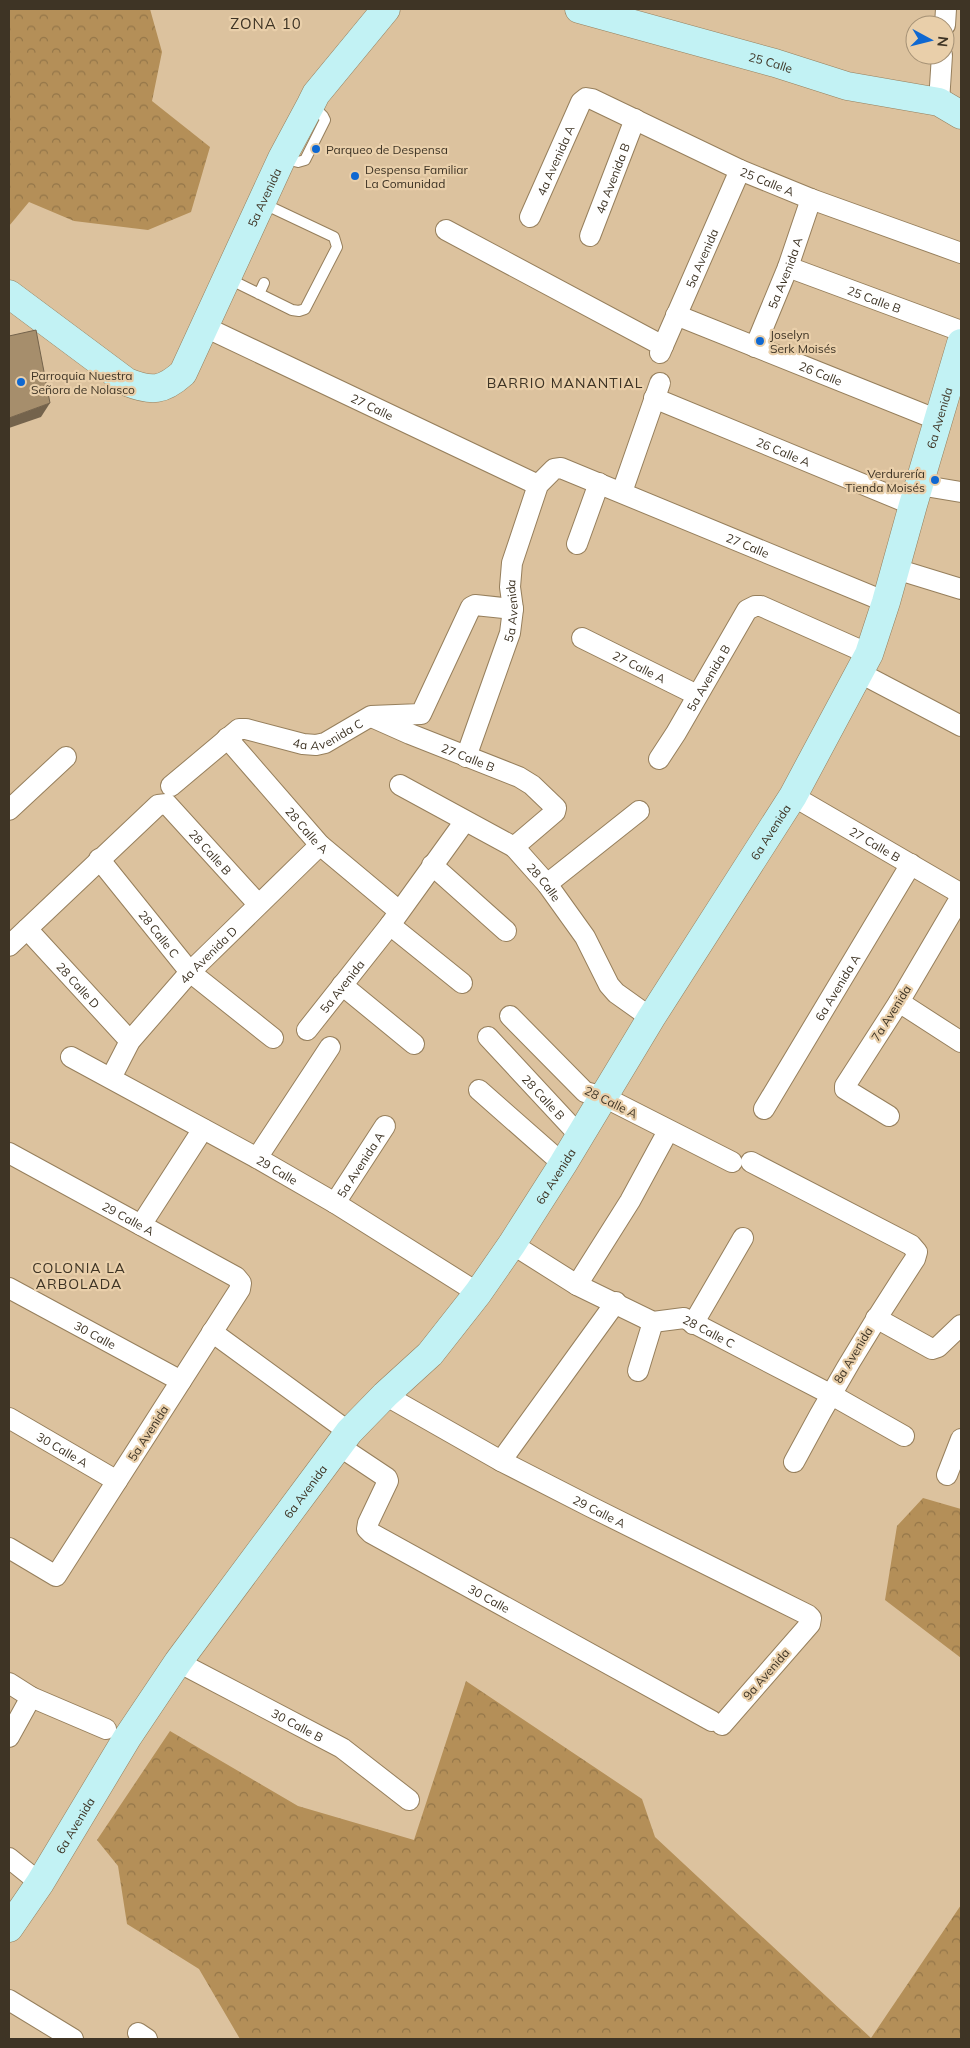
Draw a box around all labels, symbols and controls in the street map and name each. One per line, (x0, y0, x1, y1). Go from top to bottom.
district label: ZONA 10 (230, 14, 302, 33)
north arrow (905, 15, 955, 65)
text: N (933, 35, 952, 48)
street label: 25 Calle (747, 49, 795, 76)
street label: 4a Avenida A (533, 123, 577, 198)
street label: 4a Avenida B (592, 141, 633, 216)
place label: Parqueo de Despensa (326, 142, 448, 157)
marker: Parqueo de Despensa (310, 143, 322, 155)
place label: Despensa Familiar La Comunidad (365, 162, 468, 191)
street label: 25 Calle A (738, 163, 797, 199)
street label: 5a Avenida (244, 165, 284, 229)
marker: Despensa Familiar La Comunidad (349, 170, 361, 182)
street label: 5a Avenida (682, 226, 721, 290)
street label: 5a Avenida A (764, 235, 805, 311)
street label: 25 Calle B (845, 282, 903, 316)
place label: Joselyn Serk Moisés (770, 327, 836, 356)
marker: Joselyn Serk Moisés (754, 335, 766, 347)
street label: 26 Calle (797, 358, 844, 388)
place label: Parroquia Nuestra Señora de Nolasco (31, 368, 135, 397)
district label: BARRIO MANANTIAL (487, 374, 643, 392)
marker: Parroquia Nuestra Señora de Nolasco (15, 376, 27, 388)
street label: 6a Avenida (923, 385, 955, 450)
street label: 27 Calle (349, 390, 396, 423)
street label: 26 Calle A (754, 434, 813, 469)
place label: Verdurería Tienda Moisés (845, 466, 925, 495)
marker: Verdurería Tienda Moisés (929, 474, 941, 486)
street label: 27 Calle (724, 529, 771, 561)
street label: 5a Avenida (500, 579, 521, 644)
street label: 5a Avenida B (683, 642, 733, 714)
street label: 27 Calle A (610, 647, 668, 686)
street label: 4a Avenida C (291, 715, 365, 753)
street label: 27 Calle B (439, 740, 497, 774)
street label: 6a Avenida (747, 801, 793, 862)
street label: 28 Calle A (283, 804, 332, 856)
street label: 27 Calle B (847, 823, 903, 864)
street label: 28 Calle B (186, 826, 235, 878)
street label: 28 Calle (524, 860, 564, 904)
street label: 28 Calle C (136, 907, 183, 960)
street label: 4a Avenida D (176, 923, 240, 986)
street label: 6a Avenida A (811, 951, 863, 1023)
street label: 5a Avenida (316, 957, 367, 1016)
street label: 28 Calle D (54, 959, 103, 1011)
street label: 7a Avenida (868, 982, 914, 1044)
street label: 28 Calle B (519, 1071, 568, 1123)
street label: 28 Calle A (582, 1083, 640, 1121)
street label: 5a Avenida A (333, 1129, 387, 1200)
street label: 6a Avenida (532, 1145, 578, 1207)
street label: 29 Calle (254, 1152, 300, 1187)
street label: 29 Calle A (100, 1198, 157, 1239)
district label: COLONIA LA ARBOLADA (32, 1259, 126, 1293)
street label: 28 Calle C (681, 1311, 738, 1351)
street label: 30 Calle (72, 1317, 119, 1352)
street label: 8a Avenida (830, 1324, 876, 1386)
street label: 5a Avenida (125, 1402, 171, 1464)
street label: 30 Calle A (34, 1428, 91, 1470)
street label: 6a Avenida (280, 1461, 330, 1521)
street label: 29 Calle A (571, 1492, 628, 1531)
street label: 30 Calle (466, 1581, 512, 1616)
street label: 9a Avenida (740, 1645, 792, 1703)
street label: 30 Calle B (269, 1705, 326, 1744)
street label: 6a Avenida (52, 1794, 97, 1856)

